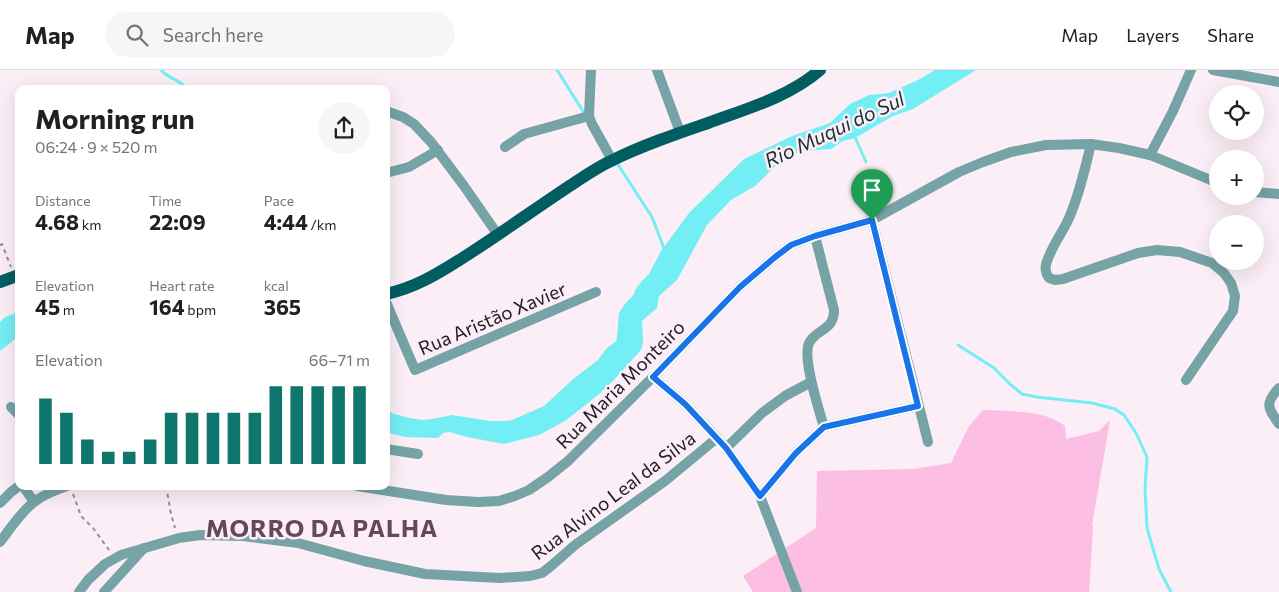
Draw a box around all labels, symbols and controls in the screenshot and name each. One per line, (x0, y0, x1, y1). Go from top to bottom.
search box (105, 12, 455, 57)
text: Map (25, 20, 75, 49)
icon: search (123, 21, 151, 49)
text: Search here (163, 23, 263, 46)
text: Map (1061, 24, 1098, 46)
text: Layers (1126, 24, 1179, 46)
text: Share (1207, 24, 1254, 46)
map controls (1209, 85, 1264, 270)
button: locate (1209, 85, 1264, 140)
water label: Rio Muqui do Sul (760, 86, 909, 172)
text: Morning run (35, 101, 195, 135)
button: share (318, 102, 370, 154)
text: 06:24 · 9 × 520 m (35, 137, 157, 156)
button: + (1209, 150, 1264, 205)
pin (851, 169, 893, 220)
icon: arrive (858, 176, 886, 204)
text: Distance (35, 192, 91, 209)
text: Time (149, 192, 182, 209)
text: Pace (264, 192, 294, 209)
text: 4.68 (35, 209, 79, 234)
text: 22:09 (149, 209, 206, 234)
text: 4:44 (264, 209, 308, 234)
button: − (1209, 215, 1264, 270)
text: km (79, 216, 102, 233)
text: /km (308, 216, 337, 233)
street label: Rua Aristão Xavier (415, 276, 570, 360)
text: Elevation (35, 277, 94, 294)
text: Heart rate (149, 277, 214, 294)
text: kcal (264, 277, 289, 294)
text: 45 (35, 294, 60, 319)
text: 164 (149, 294, 185, 319)
text: 365 (264, 294, 301, 319)
text: m (60, 301, 75, 318)
text: bpm (185, 301, 216, 318)
street label: Rua Maria Monteiro (551, 315, 689, 453)
text: Elevation (35, 350, 103, 369)
text: 66–71 m (309, 350, 370, 369)
street label: Rua Alvino Leal da Silva (526, 426, 700, 564)
district label: MORRO DA PALHA (206, 513, 438, 542)

